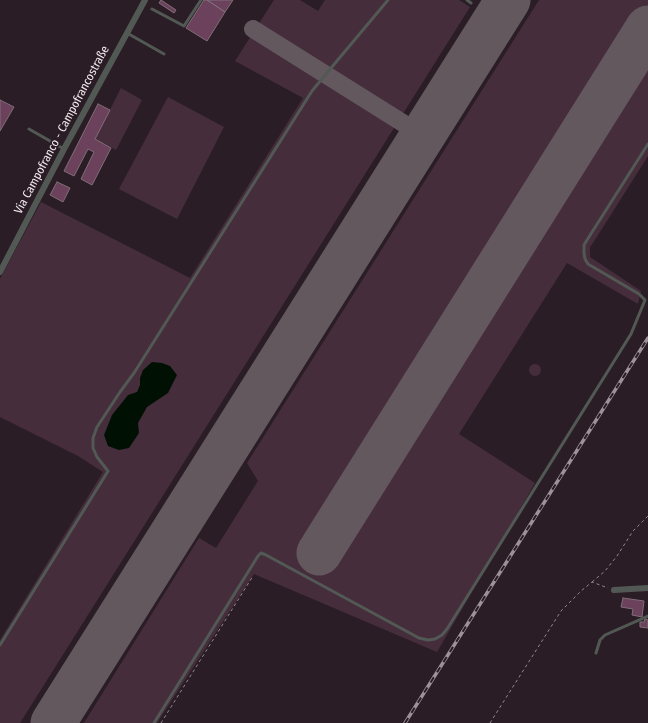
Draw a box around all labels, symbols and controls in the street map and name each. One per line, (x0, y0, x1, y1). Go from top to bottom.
street label: Via Campofranco - Campofrancostraße (11, 43, 113, 217)

